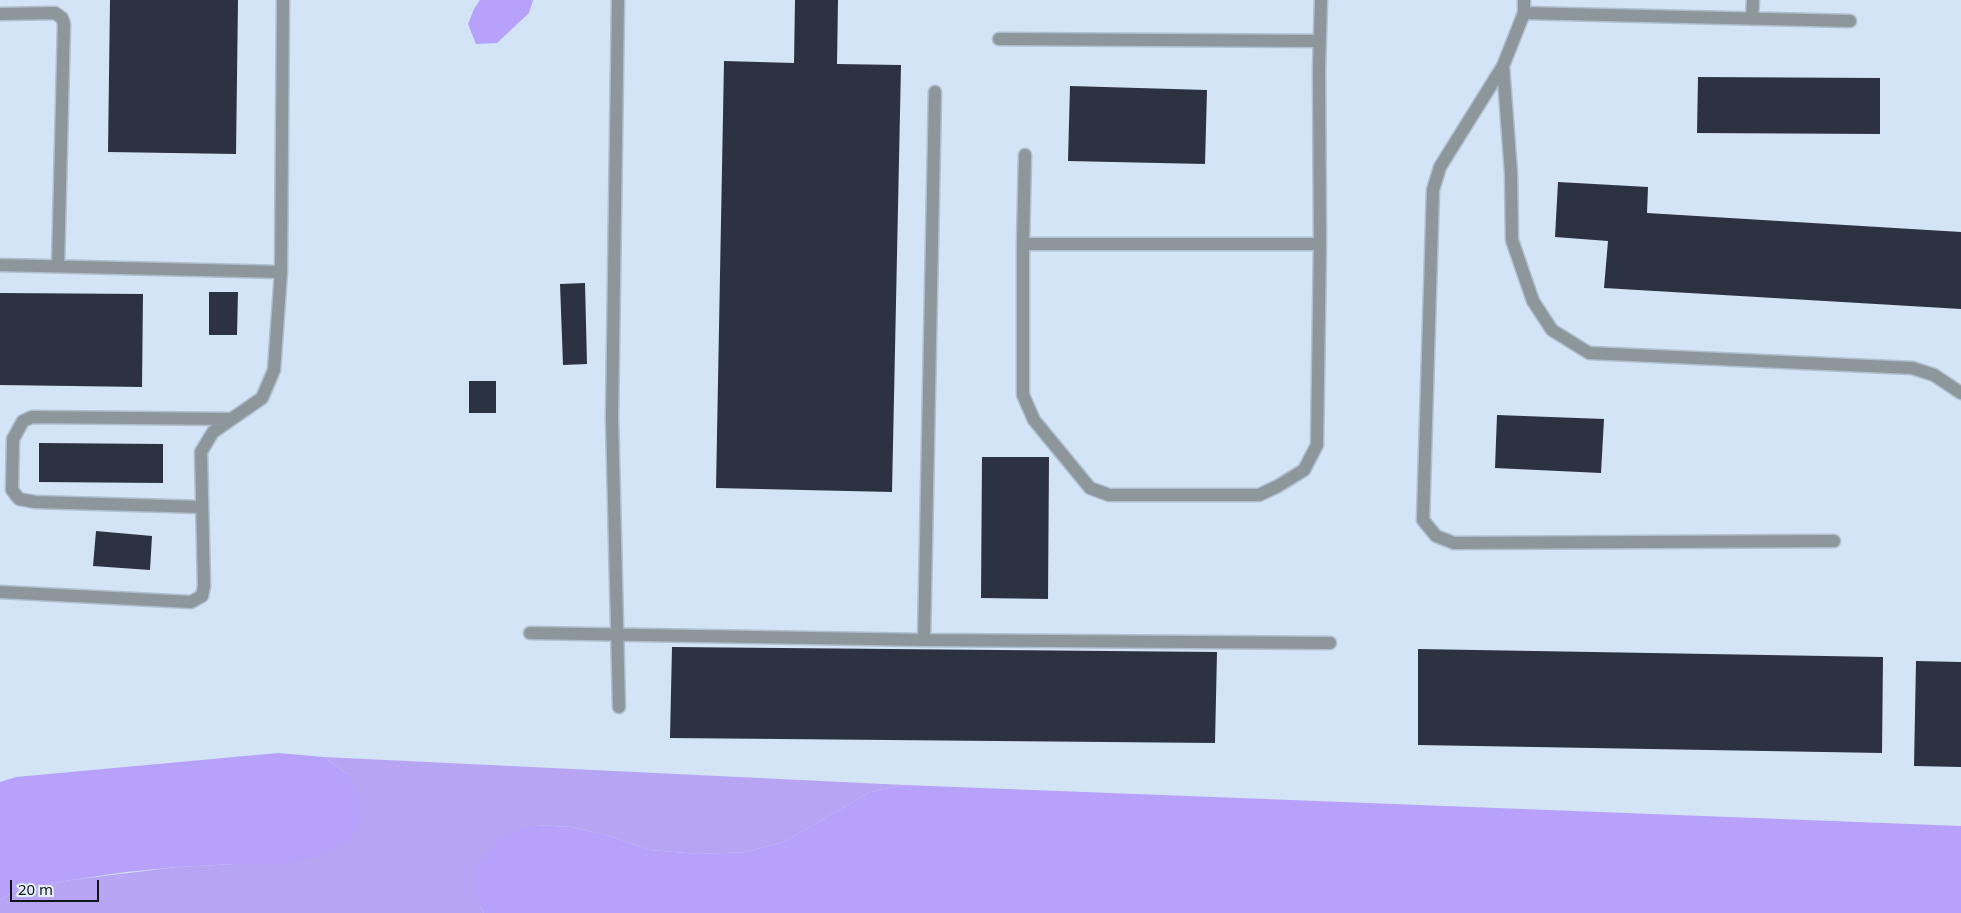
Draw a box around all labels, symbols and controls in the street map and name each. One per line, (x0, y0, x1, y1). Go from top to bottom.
scale bar (12, 870, 101, 902)
text: 20 m (18, 879, 53, 899)

